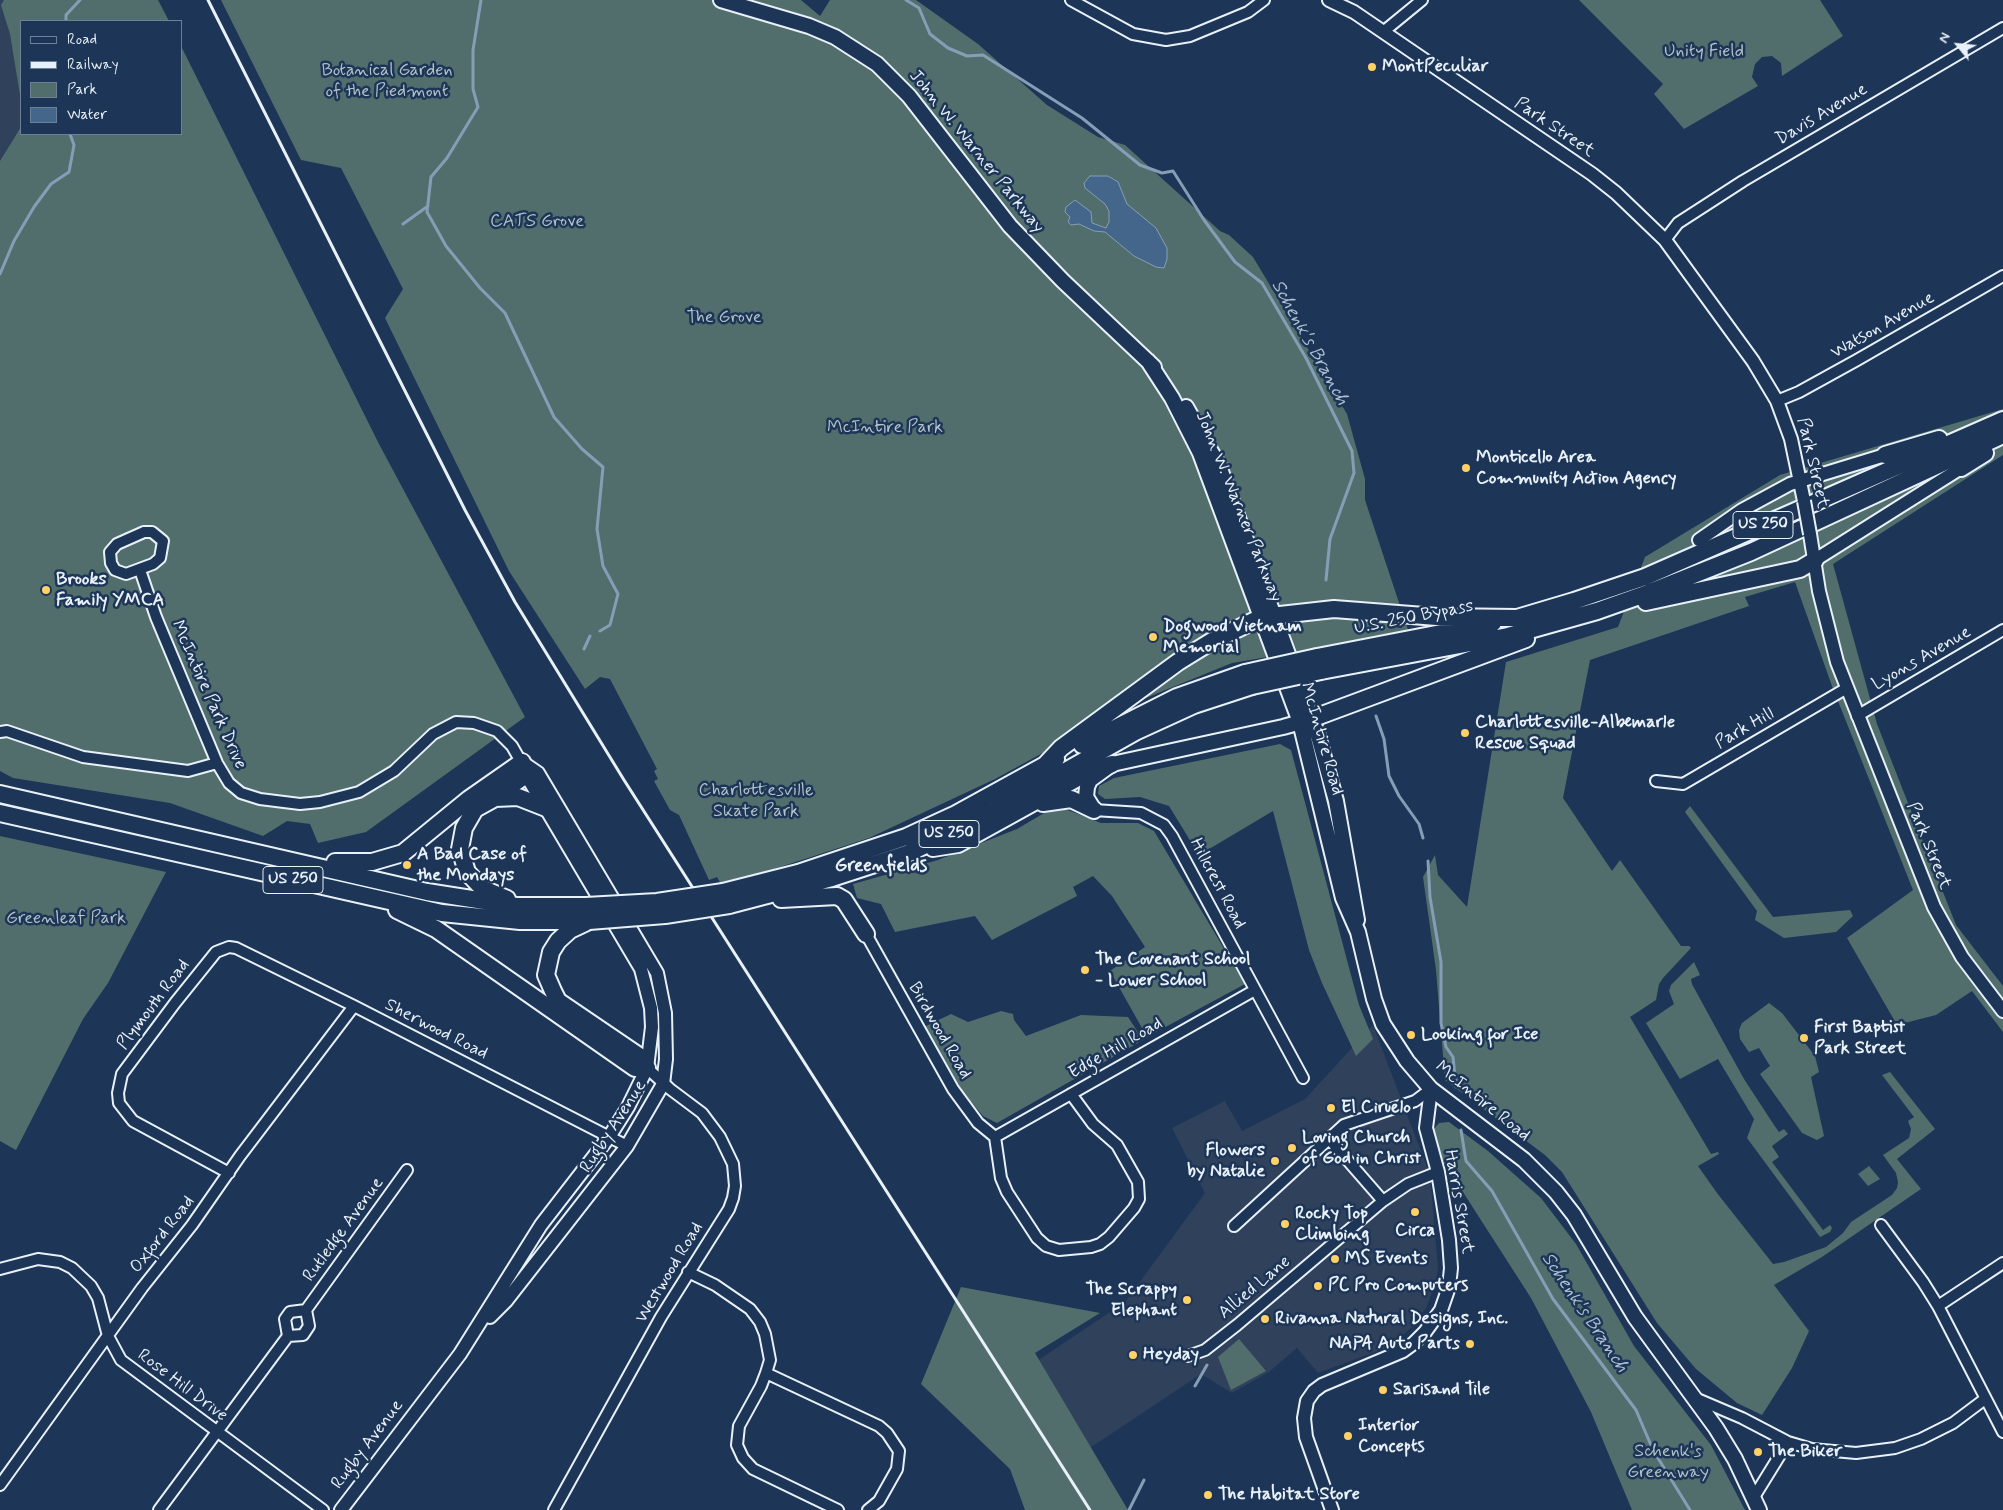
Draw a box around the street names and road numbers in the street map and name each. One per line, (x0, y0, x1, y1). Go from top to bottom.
street label: John W. Warner Parkway (904, 66, 1048, 238)
street label: Davis Avenue (1772, 79, 1872, 151)
street label: Park Street (1510, 93, 1598, 163)
street label: Watson Avenue (1827, 288, 1939, 364)
street label: John W. Warner Parkway (1190, 409, 1286, 605)
street label: Park Street (1791, 416, 1833, 510)
road number: US 250 (1733, 512, 1793, 538)
street label: U.S. 250 Bypass (1352, 596, 1476, 640)
street label: McIntire Park Drive (165, 617, 251, 773)
street label: Lyons Avenue (1869, 622, 1975, 696)
street label: McIntire Road (1295, 680, 1347, 798)
street label: Park Hill (1712, 704, 1778, 754)
street label: Park Street (1901, 799, 1955, 893)
road number: US 250 (919, 821, 979, 848)
street label: Hillcrest Road (1184, 835, 1250, 933)
road number: US 250 (263, 866, 323, 894)
street label: Plymouth Road (113, 955, 195, 1055)
street label: Birdwood Road (903, 979, 975, 1083)
street label: Sherwood Road (381, 995, 491, 1065)
street label: Edge Hill Road (1065, 1013, 1167, 1085)
street label: McIntire Road (1430, 1057, 1534, 1147)
street label: Rugby Avenue (576, 1076, 652, 1178)
street label: Harris Street (1438, 1148, 1478, 1256)
street label: Rutledge Avenue (299, 1174, 389, 1286)
street label: Oxford Road (126, 1192, 200, 1278)
street label: Westwood Road (631, 1219, 709, 1327)
street label: Allied Lane (1215, 1252, 1295, 1324)
street label: Rose Hill Drive (133, 1345, 231, 1427)
street label: Rugby Avenue (327, 1396, 409, 1494)

